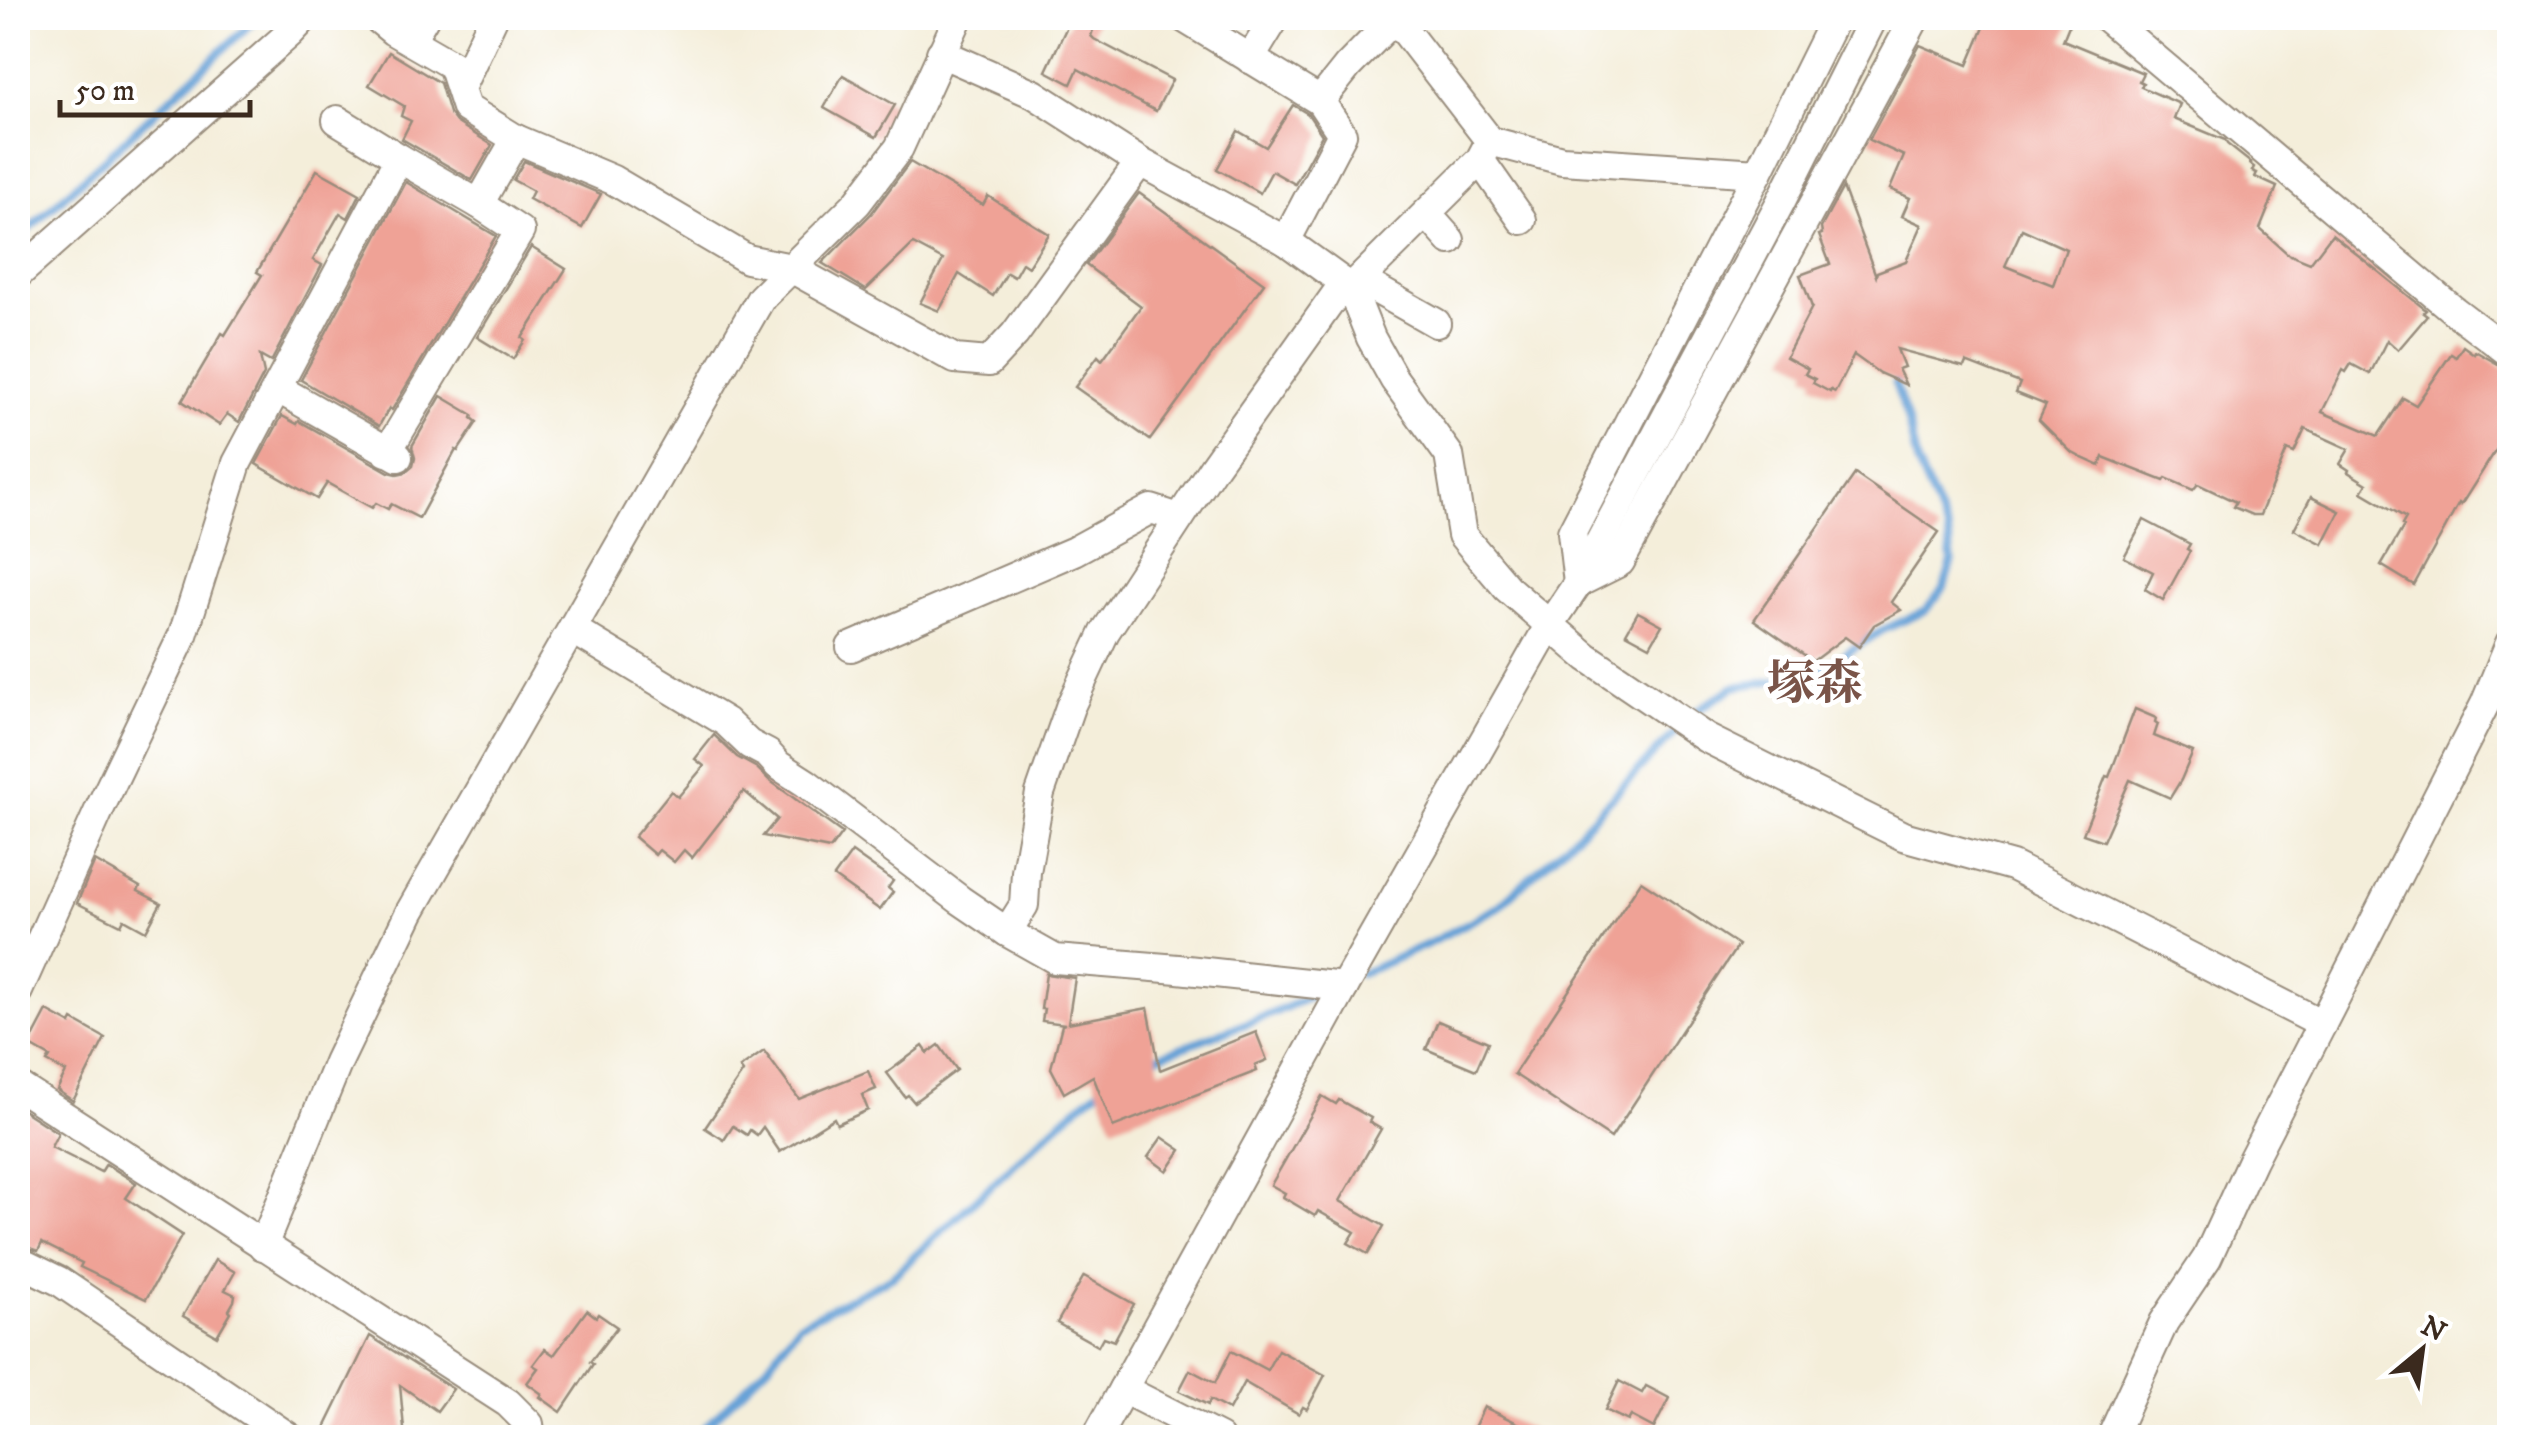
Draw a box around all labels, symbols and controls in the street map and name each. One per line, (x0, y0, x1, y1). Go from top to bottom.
scale bar (60, 55, 250, 117)
text: 50 m (75, 73, 135, 110)
district label: 塚森 (1767, 655, 1863, 715)
north arrow (2372, 1300, 2472, 1400)
text: N (2415, 1309, 2452, 1350)

